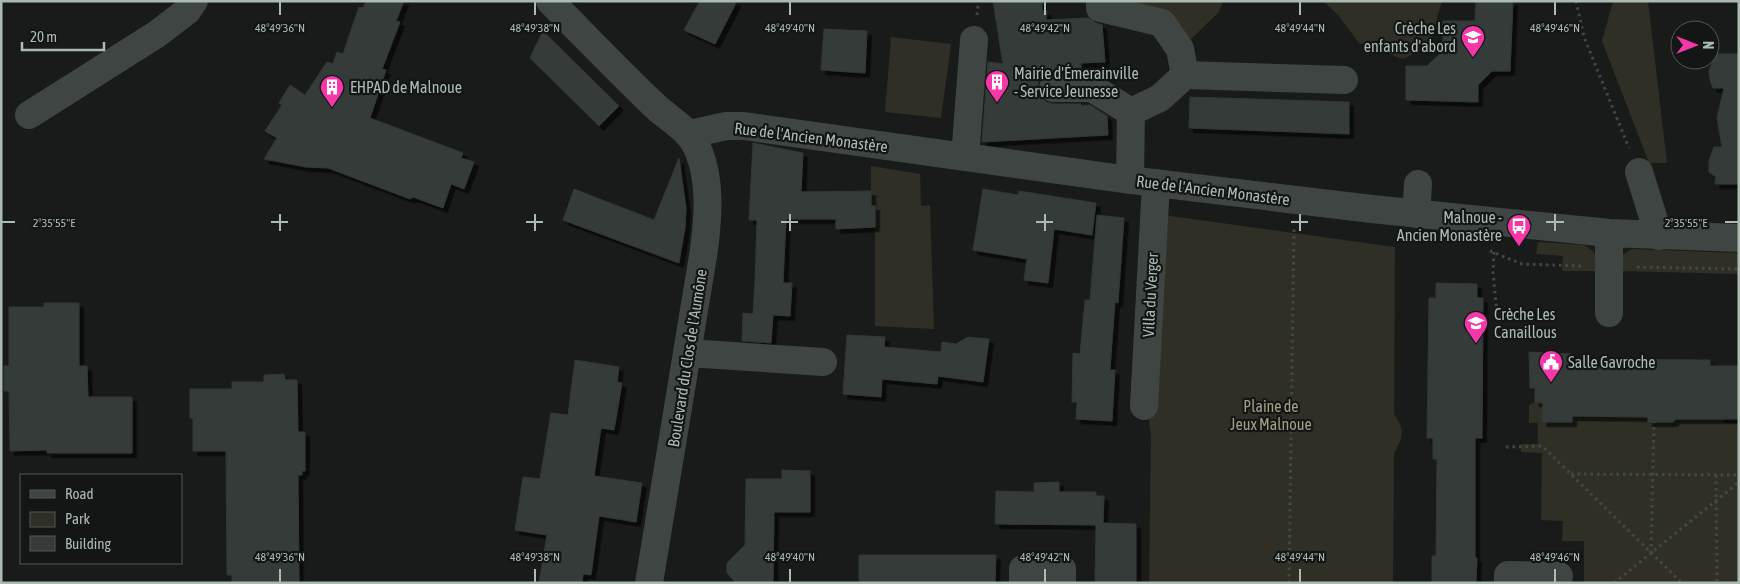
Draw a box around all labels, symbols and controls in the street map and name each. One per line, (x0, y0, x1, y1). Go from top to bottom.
place label: Crèche Les enfants d'abord (1364, 19, 1456, 55)
scale bar (22, 20, 105, 52)
north arrow (1670, 20, 1720, 70)
text: 48°49'36"N (255, 21, 305, 35)
text: 48°49'38"N (510, 21, 560, 35)
text: 48°49'40"N (765, 21, 815, 35)
text: 48°49'42"N (1020, 21, 1070, 35)
text: 48°49'44"N (1275, 21, 1325, 35)
text: 48°49'46"N (1530, 21, 1580, 35)
school or university icon: Crèche Les enfants d'abord (1460, 24, 1486, 58)
text: 20 m (30, 28, 57, 45)
text: N (1700, 41, 1716, 49)
place label: Mairie d'Émerainville - Service Jeunesse (1014, 64, 1139, 100)
building icon: Mairie d'Émerainville - Service Jeunesse (984, 69, 1010, 103)
building icon: EHPAD de Malnoue (319, 74, 345, 108)
place label: EHPAD de Malnoue (350, 78, 462, 96)
street label: Rue de l'Ancien Monastère (733, 119, 889, 155)
street label: Rue de l'Ancien Monastère (1135, 172, 1291, 208)
place label: Malnoue - Ancien Monastère (1397, 208, 1502, 244)
bus stop icon: Malnoue - Ancien Monastère (1506, 213, 1532, 247)
text: 2°35'55"E (33, 216, 75, 230)
text: 2°35'55"E (1665, 216, 1707, 230)
street label: Villa du Verger (1139, 252, 1162, 338)
street label: Boulevard du Clos de l'Aumône (664, 268, 710, 448)
place label: Crèche Les Canaillous (1494, 305, 1557, 341)
school or university icon: Crèche Les Canaillous (1463, 310, 1489, 344)
public building icon: Salle Gavroche (1538, 349, 1564, 383)
place label: Salle Gavroche (1568, 353, 1656, 371)
park label: Plaine de Jeux Malnoue (1230, 397, 1312, 433)
legend (20, 474, 182, 564)
text: Road (65, 485, 94, 502)
text: Park (65, 510, 90, 527)
text: Building (65, 535, 111, 552)
text: 48°49'36"N (255, 550, 305, 564)
text: 48°49'38"N (510, 550, 560, 564)
text: 48°49'40"N (765, 550, 815, 564)
text: 48°49'42"N (1020, 550, 1070, 564)
text: 48°49'44"N (1275, 550, 1325, 564)
text: 48°49'46"N (1530, 550, 1580, 564)

